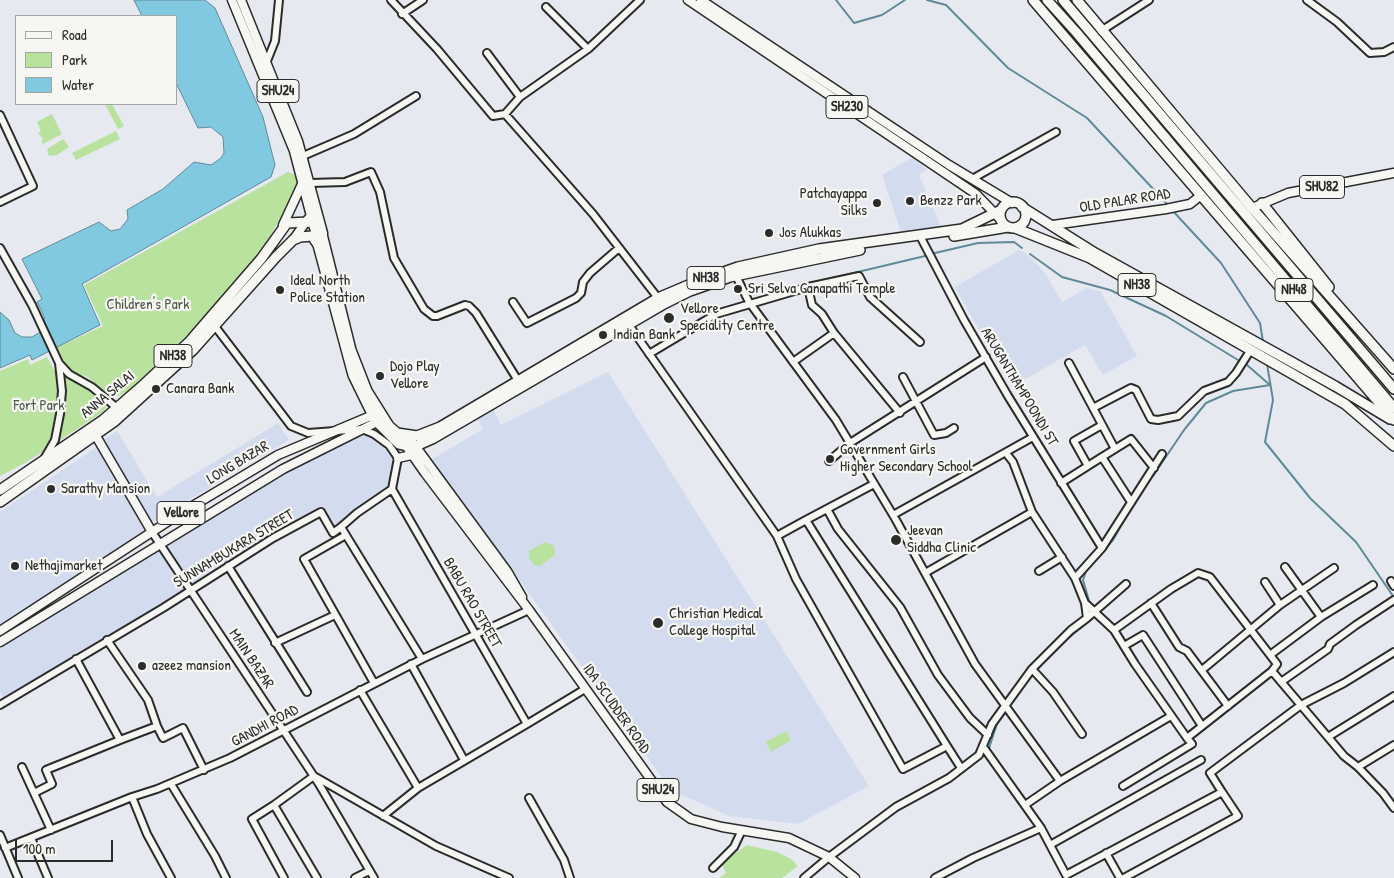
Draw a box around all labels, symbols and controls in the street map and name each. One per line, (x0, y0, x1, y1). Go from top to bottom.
legend (15, 15, 178, 105)
text: Road (62, 24, 87, 45)
text: Park (62, 49, 87, 70)
text: Water (62, 74, 94, 95)
road number: SHU24 (257, 80, 299, 102)
road number: SH230 (826, 95, 868, 118)
road number: SHU82 (1300, 176, 1344, 198)
place label: Patchayappa Silks (800, 185, 867, 220)
street label: OLD PALAR ROAD (1078, 185, 1172, 217)
place label: Benzz Park (920, 192, 982, 210)
marker: Benzz Park (904, 195, 916, 207)
marker: Patchayappa Silks (871, 197, 883, 209)
place label: Jos Alukkas (779, 224, 841, 242)
marker: Jos Alukkas (763, 227, 775, 239)
road number: NH38 (687, 266, 725, 290)
place label: Ideal North Police Station (290, 272, 365, 307)
road number: NH38 (1118, 274, 1156, 296)
road number: NH48 (1275, 278, 1313, 302)
place label: Sri Selva Ganapathi Temple (748, 280, 896, 298)
marker: Sri Selva Ganapathi Temple (732, 283, 744, 295)
marker: Ideal North Police Station (274, 284, 286, 296)
park label: Children's Park (106, 296, 190, 314)
place label: Vellore Speciality Centre (680, 300, 775, 335)
marker: Vellore Speciality Centre (662, 311, 676, 325)
street label: ARUGANTHAMPOONDI ST (977, 324, 1061, 450)
place label: Indian Bank (613, 326, 675, 344)
marker: Indian Bank (597, 329, 609, 341)
road number: NH38 (154, 344, 192, 368)
place label: Dojo Play Vellore (390, 358, 440, 393)
street label: ANNA SALAI (77, 367, 139, 423)
marker: Dojo Play Vellore (374, 370, 386, 382)
place label: Canara Bank (166, 380, 234, 398)
marker: Canara Bank (150, 383, 162, 395)
park label: Fort Park (13, 397, 65, 415)
street label: LONG BAZAR (204, 437, 272, 489)
place label: Government Girls Higher Secondary School (840, 441, 972, 476)
marker: Government Girls Higher Secondary School (824, 453, 836, 465)
place label: Sarathy Mansion (61, 480, 150, 498)
marker: Sarathy Mansion (45, 483, 57, 495)
road number: Vellore (157, 502, 205, 524)
street label: SUNNAMBUKARA STREET (171, 506, 297, 592)
place label: Jeevan Siddha Clinic (907, 522, 976, 557)
marker: Jeevan Siddha Clinic (889, 533, 903, 547)
street label: BABU RAO STREET (439, 555, 505, 651)
place label: Nethajimarket (25, 557, 102, 575)
marker: Nethajimarket (9, 560, 21, 572)
place label: Christian Medical College Hospital (669, 605, 763, 640)
marker: Christian Medical College Hospital (651, 616, 665, 630)
street label: MAIN BAZAR (225, 626, 277, 692)
place label: azeez mansion (152, 657, 231, 675)
marker: azeez mansion (136, 660, 148, 672)
street label: IDA SCUDDER ROAD (578, 661, 654, 757)
street label: GANDHI ROAD (228, 701, 302, 751)
road number: SHU24 (637, 778, 679, 802)
scale bar (18, 830, 115, 862)
text: 100 m (23, 838, 56, 859)

